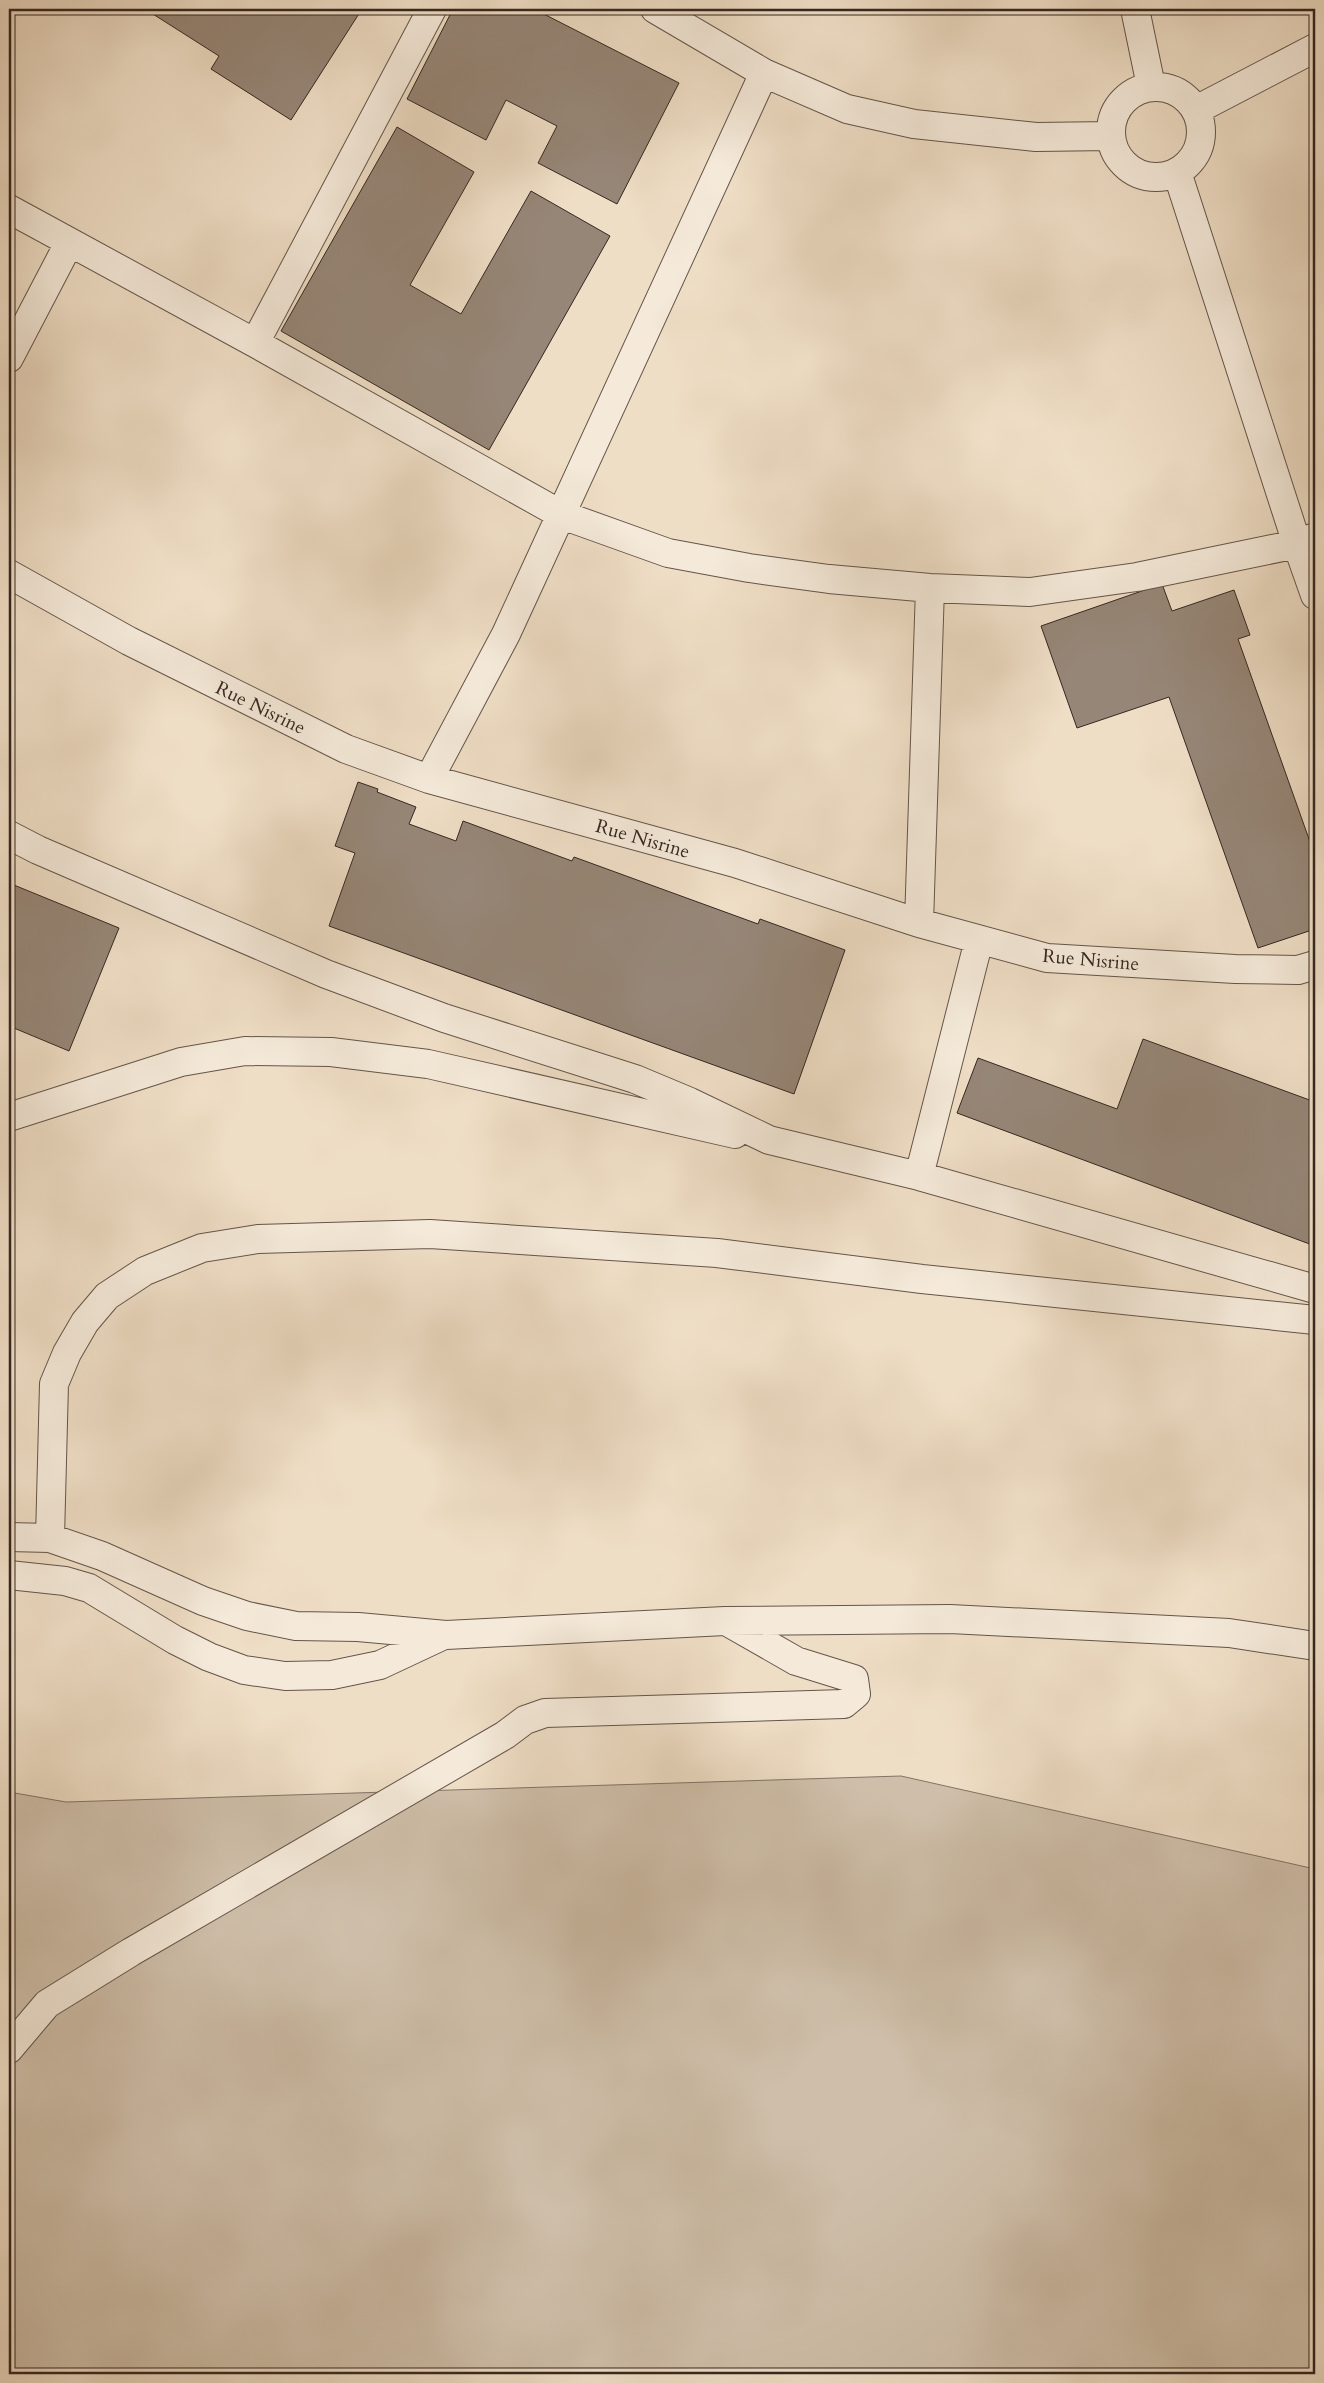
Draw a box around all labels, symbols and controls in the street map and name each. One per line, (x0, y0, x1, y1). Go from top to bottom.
street label: Rue Nisrine (211, 675, 310, 741)
street label: Rue Nisrine (593, 813, 693, 865)
street label: Rue Nisrine (1041, 943, 1140, 977)

